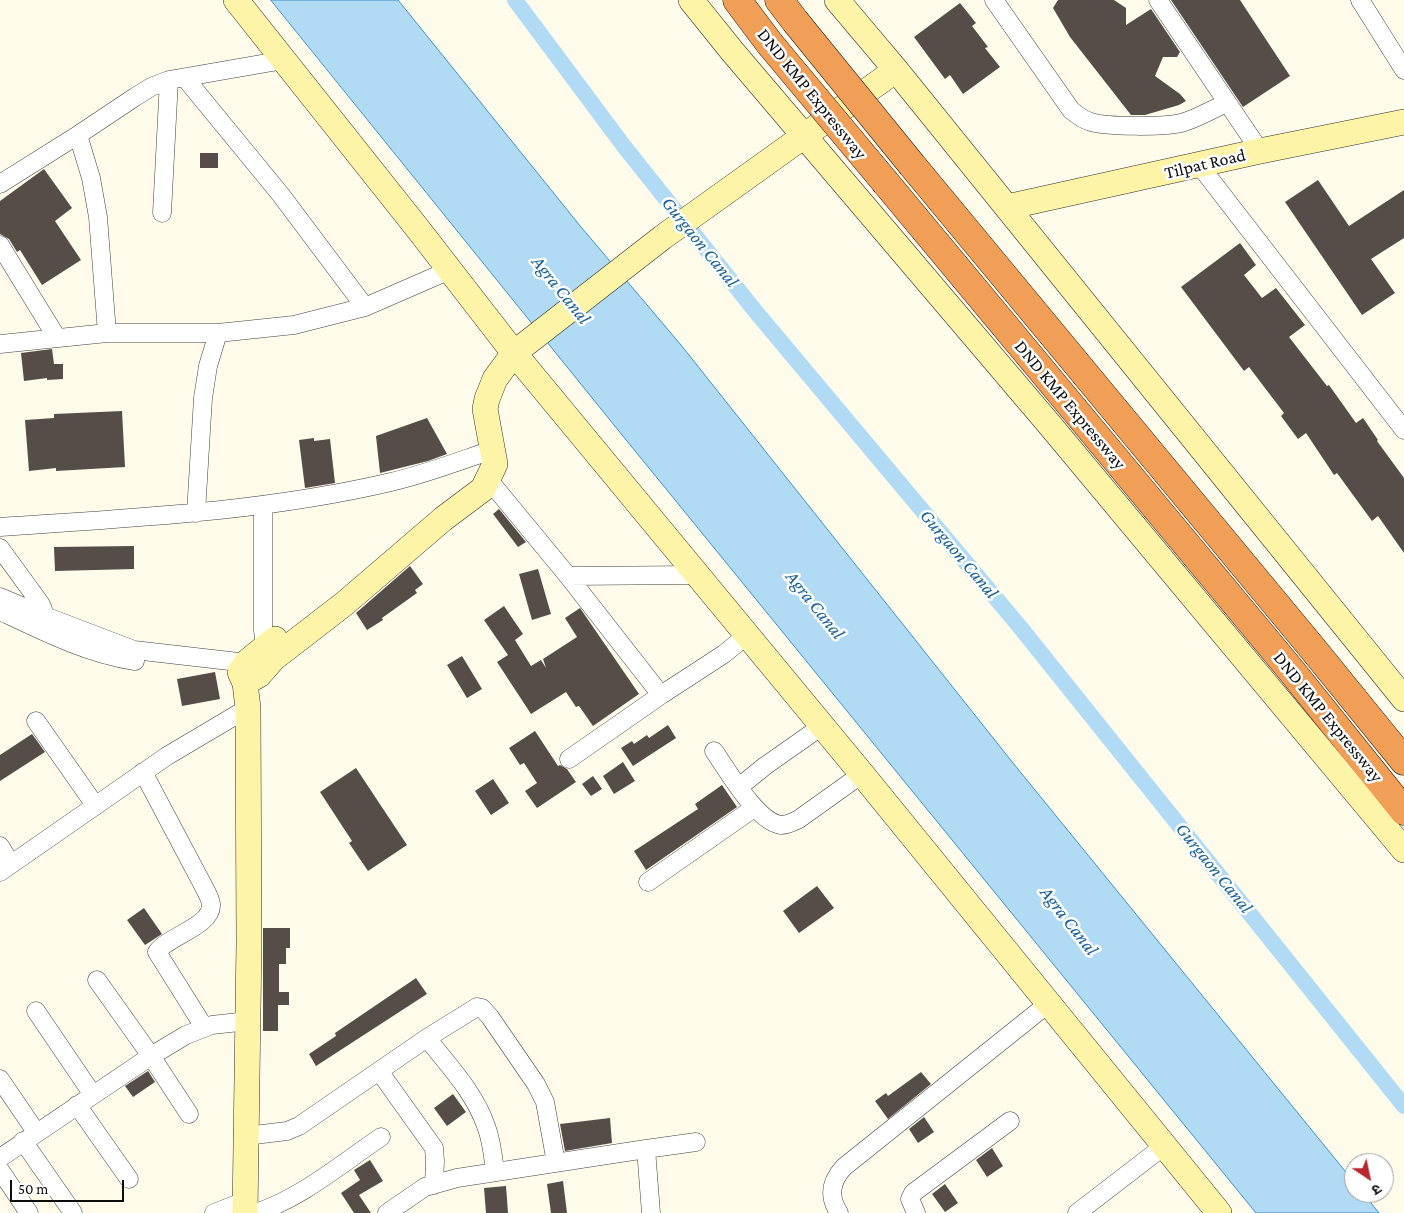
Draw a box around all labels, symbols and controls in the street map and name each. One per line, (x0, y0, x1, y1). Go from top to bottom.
street label: DND KMP Expressway (753, 24, 871, 164)
street label: Tilpat Road (1162, 144, 1248, 184)
water label: Gurgaon Canal (657, 192, 743, 292)
water label: Agra Canal (527, 251, 595, 329)
street label: DND KMP Expressway (1010, 336, 1130, 474)
water label: Gurgaon Canal (915, 505, 1003, 603)
water label: Agra Canal (781, 566, 849, 644)
street label: DND KMP Expressway (1269, 647, 1387, 787)
water label: Gurgaon Canal (1171, 818, 1257, 918)
water label: Agra Canal (1035, 882, 1103, 960)
north arrow (1344, 1153, 1394, 1203)
scale bar (12, 1170, 126, 1202)
text: 50 m (18, 1181, 48, 1197)
text: उ (1369, 1181, 1385, 1199)

